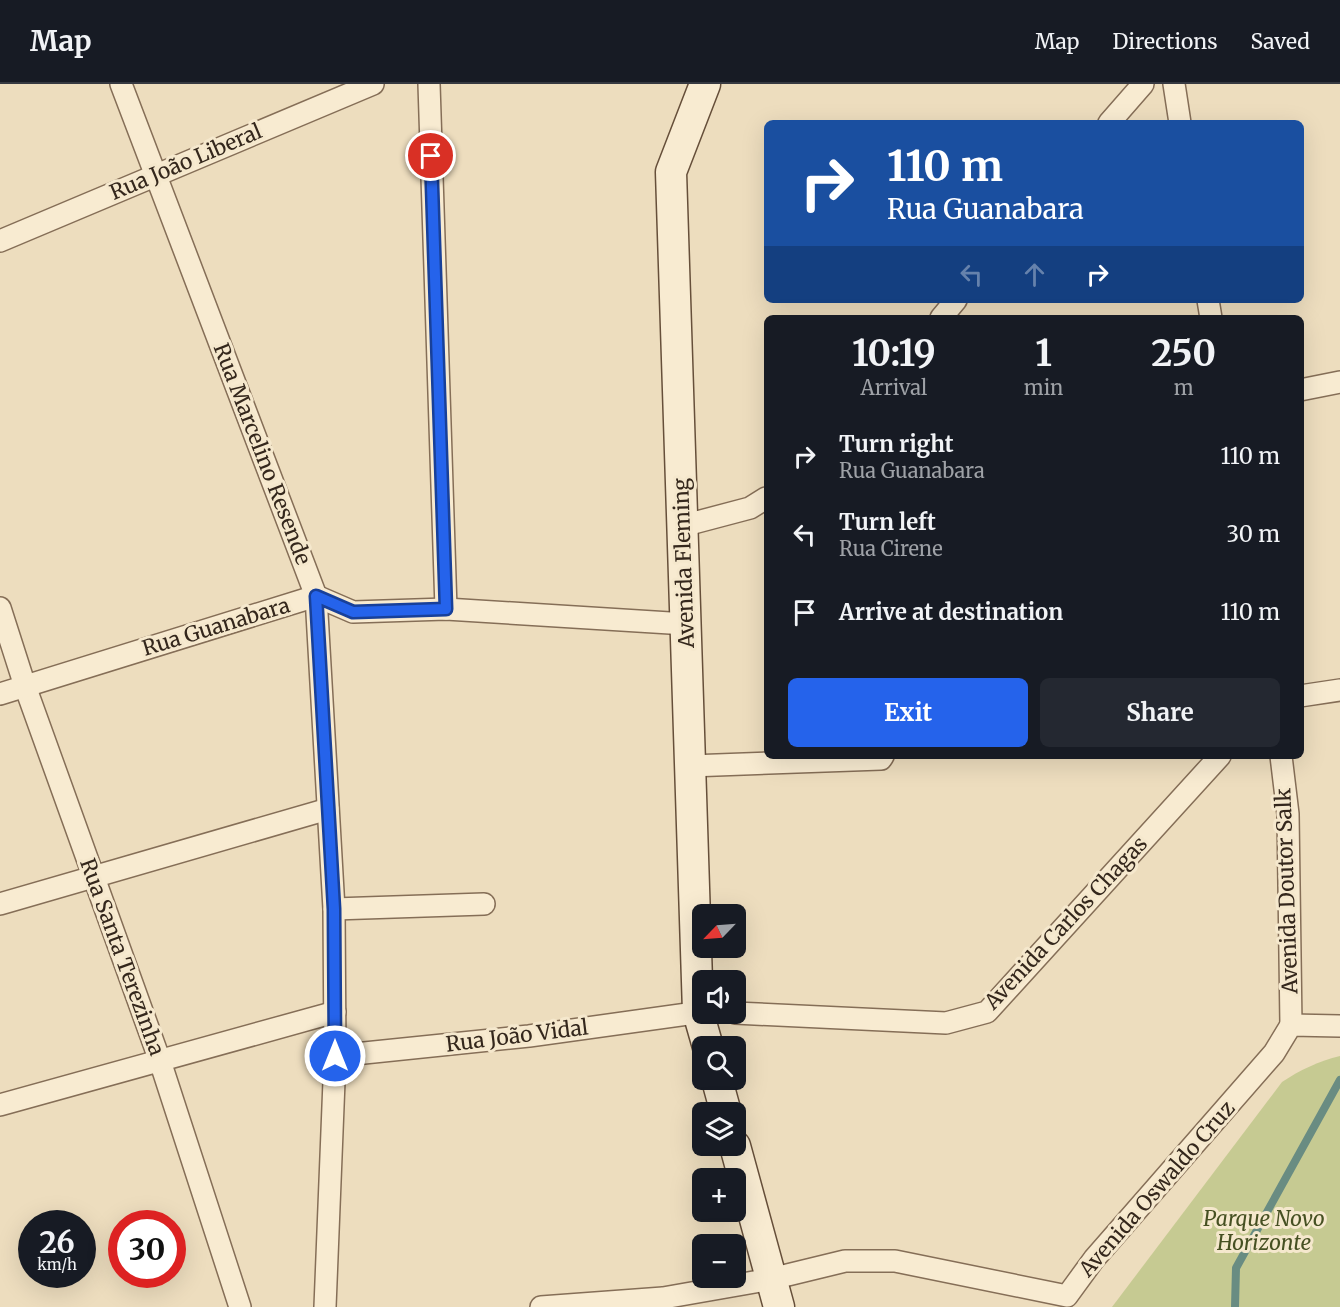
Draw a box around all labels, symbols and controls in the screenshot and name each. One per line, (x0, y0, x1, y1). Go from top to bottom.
text: Map (30, 23, 92, 59)
text: Map (1035, 28, 1079, 55)
text: Directions (1112, 28, 1217, 55)
text: Saved (1250, 28, 1310, 55)
street label: Rua João Liberal (106, 117, 266, 206)
pin (405, 130, 456, 181)
icon: arrive (414, 139, 447, 172)
text: 110 m (887, 140, 1003, 192)
icon: right (788, 144, 866, 222)
text: Rua Guanabara (887, 192, 1084, 226)
icon: left (955, 258, 988, 291)
icon: ahead (1018, 258, 1051, 291)
icon: right (1081, 258, 1114, 291)
text: 10:19 (852, 331, 936, 376)
text: 1 (1035, 331, 1052, 376)
text: 250 (1151, 331, 1216, 376)
street label: Rua Marcelino Resende (208, 339, 317, 568)
text: Arrival (860, 375, 927, 400)
text: min (1024, 375, 1063, 400)
text: m (1174, 375, 1194, 400)
text: Turn right (839, 430, 953, 458)
icon: right (788, 440, 821, 473)
text: 110 m (1221, 442, 1280, 470)
text: Rua Guanabara (839, 458, 985, 483)
street label: Avenida Fleming (667, 477, 700, 650)
text: Turn left (839, 508, 936, 536)
icon: left (788, 518, 821, 551)
text: 30 m (1226, 520, 1280, 548)
text: Rua Cirene (839, 536, 943, 561)
street label: Rua Guanabara (139, 591, 293, 662)
icon: arrive (788, 596, 821, 629)
text: Arrive at destination (839, 598, 1063, 626)
text: 110 m (1221, 598, 1280, 626)
button: Exit (788, 678, 1028, 747)
button: Share (1040, 678, 1280, 747)
street label: Avenida Doutor Salk (1269, 787, 1304, 995)
street label: Avenida Carlos Chagas (978, 830, 1153, 1016)
street label: Rua Santa Terezinha (74, 854, 171, 1059)
north arrow (692, 904, 746, 958)
map controls (692, 904, 746, 1288)
button: sound (692, 970, 746, 1024)
street label: Rua João Vidal (444, 1013, 590, 1058)
position arrow (303, 1024, 367, 1088)
button: search (692, 1036, 746, 1090)
street label: Avenida Oswaldo Cruz (1072, 1095, 1240, 1283)
button: layers (692, 1102, 746, 1156)
button: + (692, 1168, 746, 1222)
park label: Parque Novo Horizonte (1203, 1205, 1325, 1256)
speed limit sign: 30 (108, 1210, 186, 1288)
text: 26 (39, 1223, 75, 1261)
button: − (692, 1234, 746, 1288)
text: km/h (37, 1255, 77, 1274)

